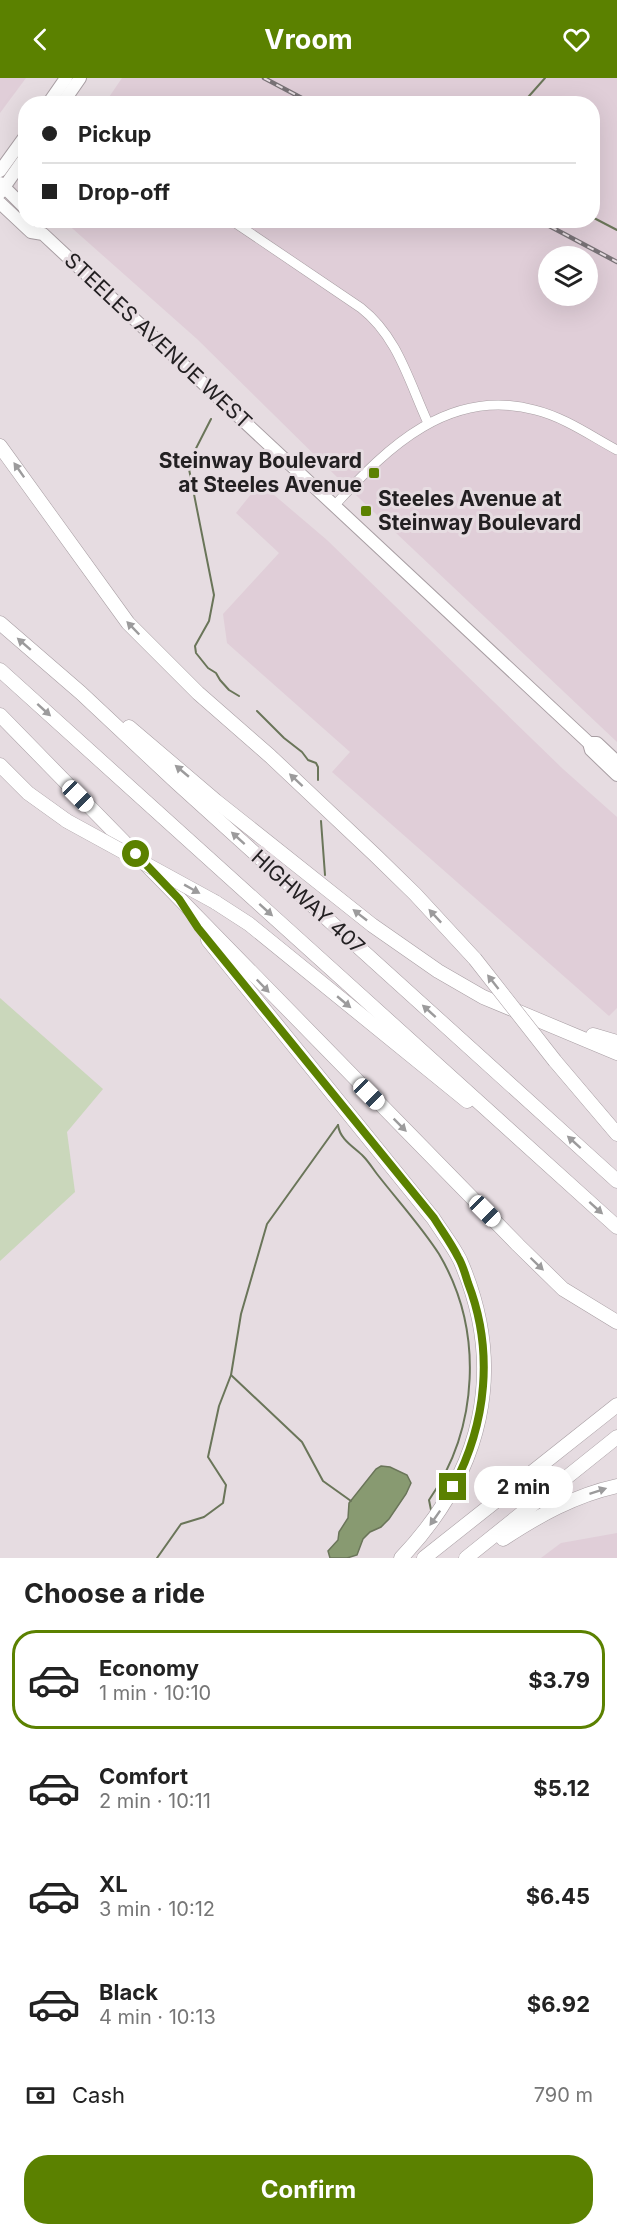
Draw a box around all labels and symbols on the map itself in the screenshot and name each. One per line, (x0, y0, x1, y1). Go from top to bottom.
street label: STEELES AVENUE WEST (60, 247, 257, 434)
place label: Steinway Boulevard at Steeles Avenue (159, 448, 362, 497)
one-way arrow (13, 463, 25, 478)
marker: Steinway Boulevard at Steeles Avenue (367, 466, 381, 480)
place label: Steeles Avenue at Steinway Boulevard (378, 486, 581, 535)
marker: Steeles Avenue at Steinway Boulevard (359, 504, 373, 518)
one-way arrow (126, 621, 140, 635)
one-way arrow (17, 637, 32, 651)
one-way arrow (36, 703, 51, 717)
one-way arrow (174, 765, 190, 778)
one-way arrow (289, 774, 303, 788)
car (59, 777, 97, 815)
one-way arrow (231, 832, 246, 845)
route start (122, 840, 149, 867)
street label: HIGHWAY 407 (247, 844, 370, 959)
one-way arrow (183, 884, 200, 894)
one-way arrow (259, 903, 274, 917)
one-way arrow (352, 908, 368, 921)
one-way arrow (429, 910, 443, 924)
one-way arrow (486, 974, 499, 990)
one-way arrow (256, 979, 270, 993)
one-way arrow (336, 995, 351, 1008)
one-way arrow (422, 1005, 437, 1018)
car (350, 1075, 388, 1113)
one-way arrow (392, 1118, 406, 1132)
one-way arrow (566, 1135, 581, 1149)
car (466, 1192, 504, 1230)
one-way arrow (589, 1201, 604, 1215)
one-way arrow (530, 1256, 544, 1270)
callout: 2 min (474, 1466, 573, 1508)
route end (439, 1473, 466, 1500)
one-way arrow (589, 1486, 607, 1495)
one-way arrow (430, 1510, 441, 1526)

